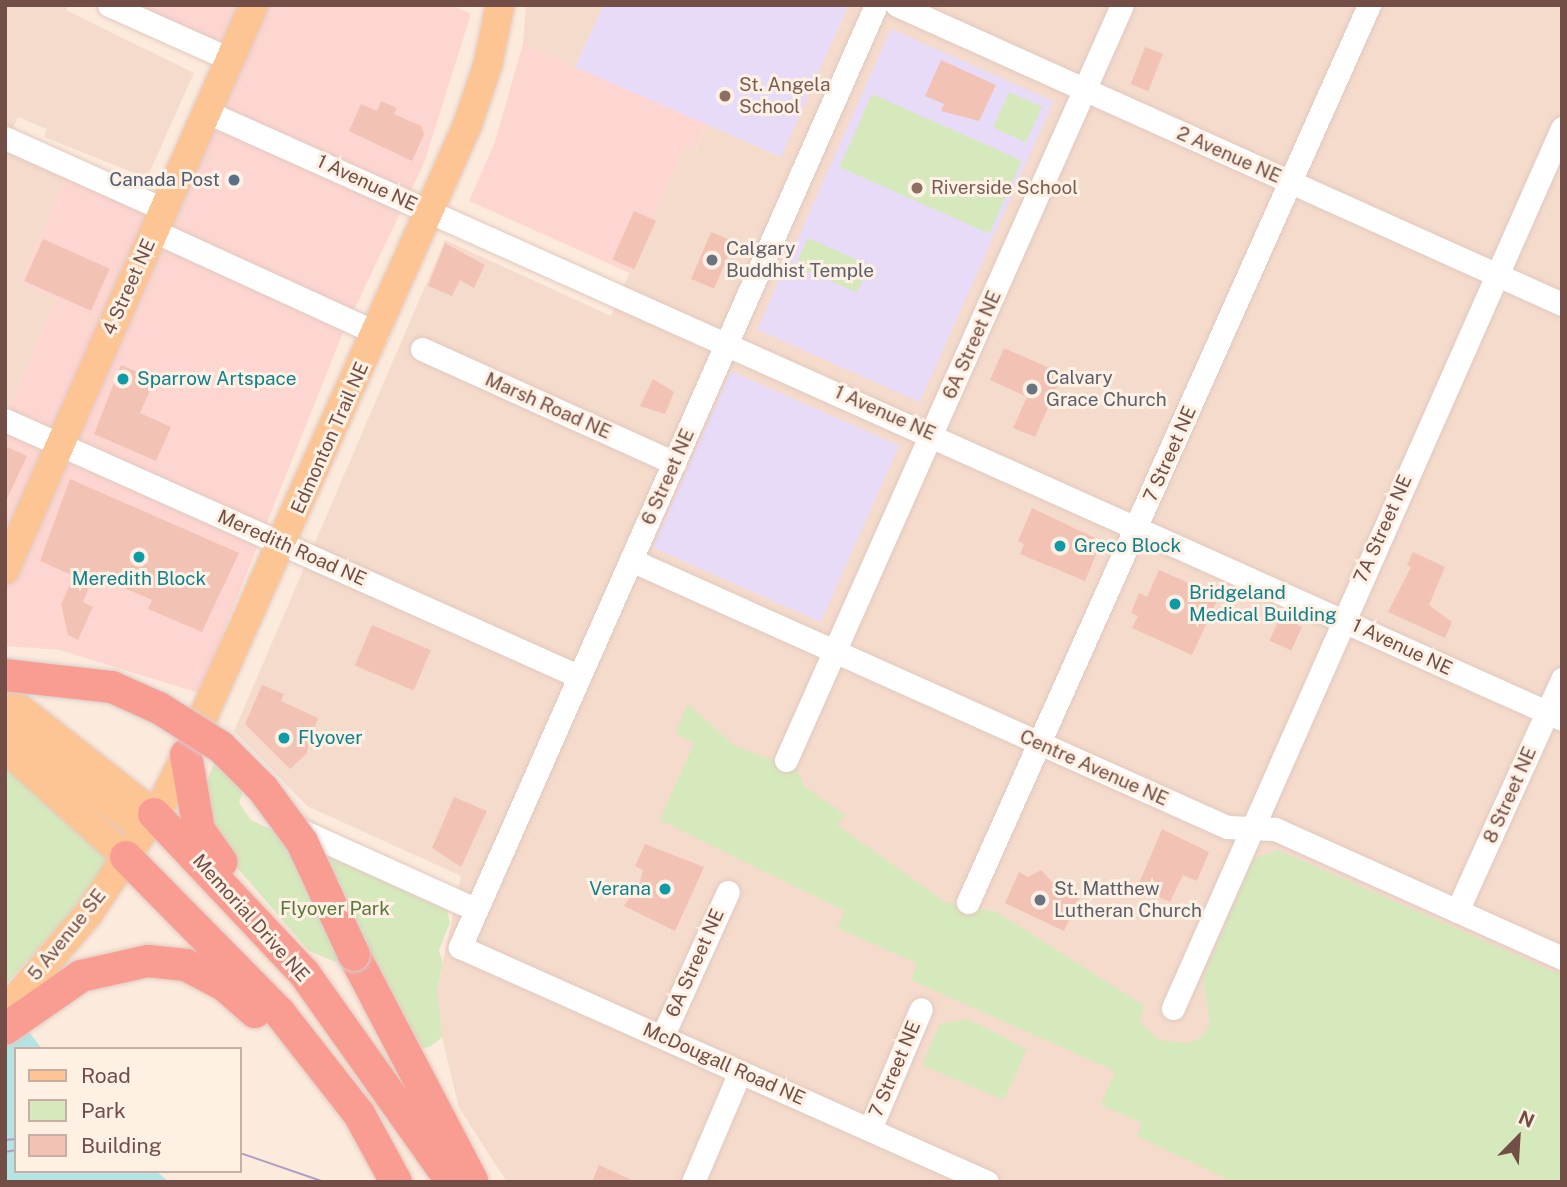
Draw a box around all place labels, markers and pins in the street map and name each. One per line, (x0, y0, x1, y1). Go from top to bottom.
place label: St. Angela School (739, 74, 831, 118)
marker: St. Angela School (717, 88, 733, 104)
place label: Canada Post (109, 169, 220, 191)
marker: Canada Post (226, 172, 242, 188)
place label: Riverside School (931, 177, 1078, 199)
marker: Riverside School (909, 180, 925, 196)
place label: Calgary Buddhist Temple (726, 238, 874, 282)
marker: Calgary Buddhist Temple (704, 252, 720, 268)
place label: Calvary Grace Church (1046, 367, 1167, 411)
place label: Sparrow Artspace (137, 368, 297, 390)
marker: Sparrow Artspace (115, 371, 131, 387)
marker: Calvary Grace Church (1024, 381, 1040, 397)
place label: Greco Block (1074, 535, 1181, 557)
marker: Greco Block (1052, 538, 1068, 554)
marker: Meredith Block (131, 549, 147, 565)
place label: Meredith Block (72, 568, 206, 590)
place label: Bridgeland Medical Building (1189, 582, 1337, 626)
marker: Bridgeland Medical Building (1167, 596, 1183, 612)
place label: Flyover (298, 727, 363, 749)
marker: Flyover (276, 730, 292, 746)
place label: Verana (589, 878, 651, 900)
place label: St. Matthew Lutheran Church (1054, 878, 1202, 922)
marker: Verana (657, 881, 673, 897)
marker: St. Matthew Lutheran Church (1032, 892, 1048, 908)

